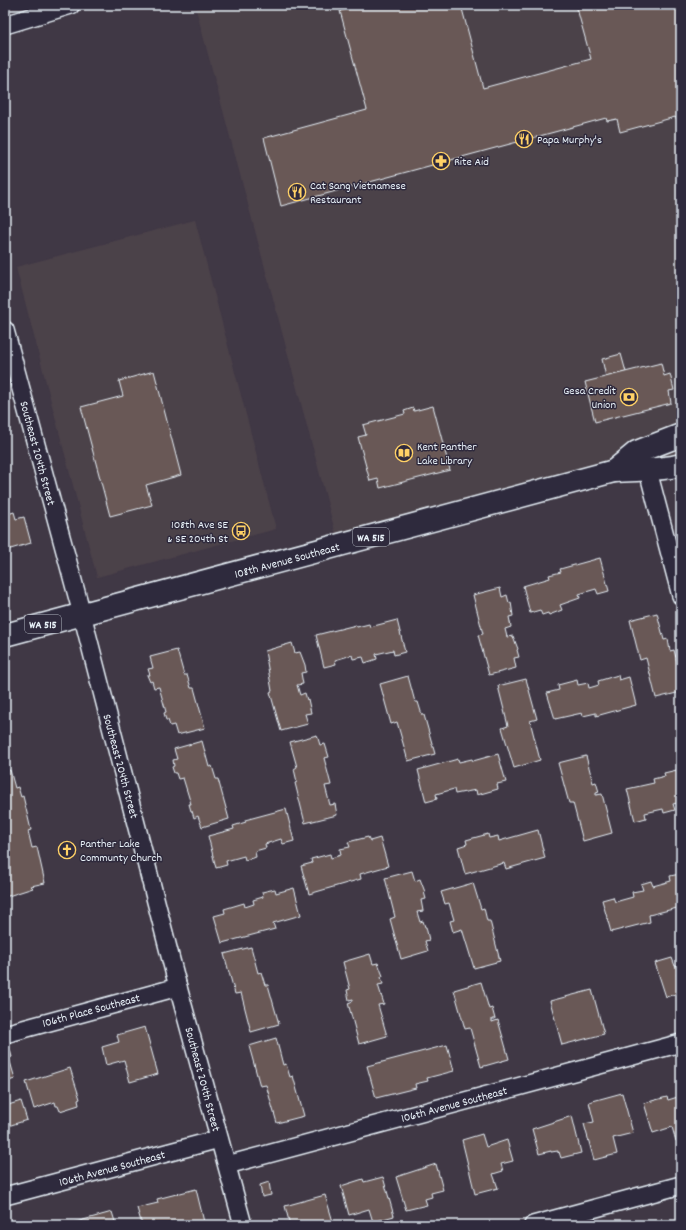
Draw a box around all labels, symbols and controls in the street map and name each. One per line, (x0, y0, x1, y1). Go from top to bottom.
restaurant icon: Papa Murphy's (514, 129, 534, 149)
place label: Papa Murphy's (537, 132, 602, 149)
pharmacy icon: Rite Aid (431, 151, 451, 171)
place label: Rite Aid (454, 154, 489, 171)
place label: Cat Sang Vietnamese Restaurant (310, 178, 406, 209)
restaurant icon: Cat Sang Vietnamese Restaurant (287, 182, 307, 202)
place label: Gesa Credit Union (563, 383, 617, 414)
bank icon: Gesa Credit Union (619, 387, 639, 407)
street label: Southeast 204th Street (14, 399, 59, 508)
place label: Kent Panther Lake Library (417, 439, 477, 470)
library icon: Kent Panther Lake Library (394, 443, 414, 463)
place label: 108th Ave SE & SE 204th St (167, 517, 229, 548)
bus stop icon: 108th Ave SE & SE 204th St (231, 521, 251, 541)
road number: WA 515 (353, 528, 389, 546)
street label: 108th Avenue Southeast (233, 539, 342, 584)
road number: WA 515 (25, 615, 61, 633)
street label: Southeast 204th Street (97, 712, 142, 821)
place label: Panther Lake Communty Church (80, 836, 162, 867)
church icon: Panther Lake Communty Church (57, 840, 77, 860)
street label: 106th Place Southeast (41, 990, 143, 1033)
street label: Southeast 204th Street (179, 1025, 224, 1134)
street label: 106th Avenue Southeast (399, 1083, 510, 1128)
street label: 106th Avenue Southeast (57, 1147, 168, 1192)

